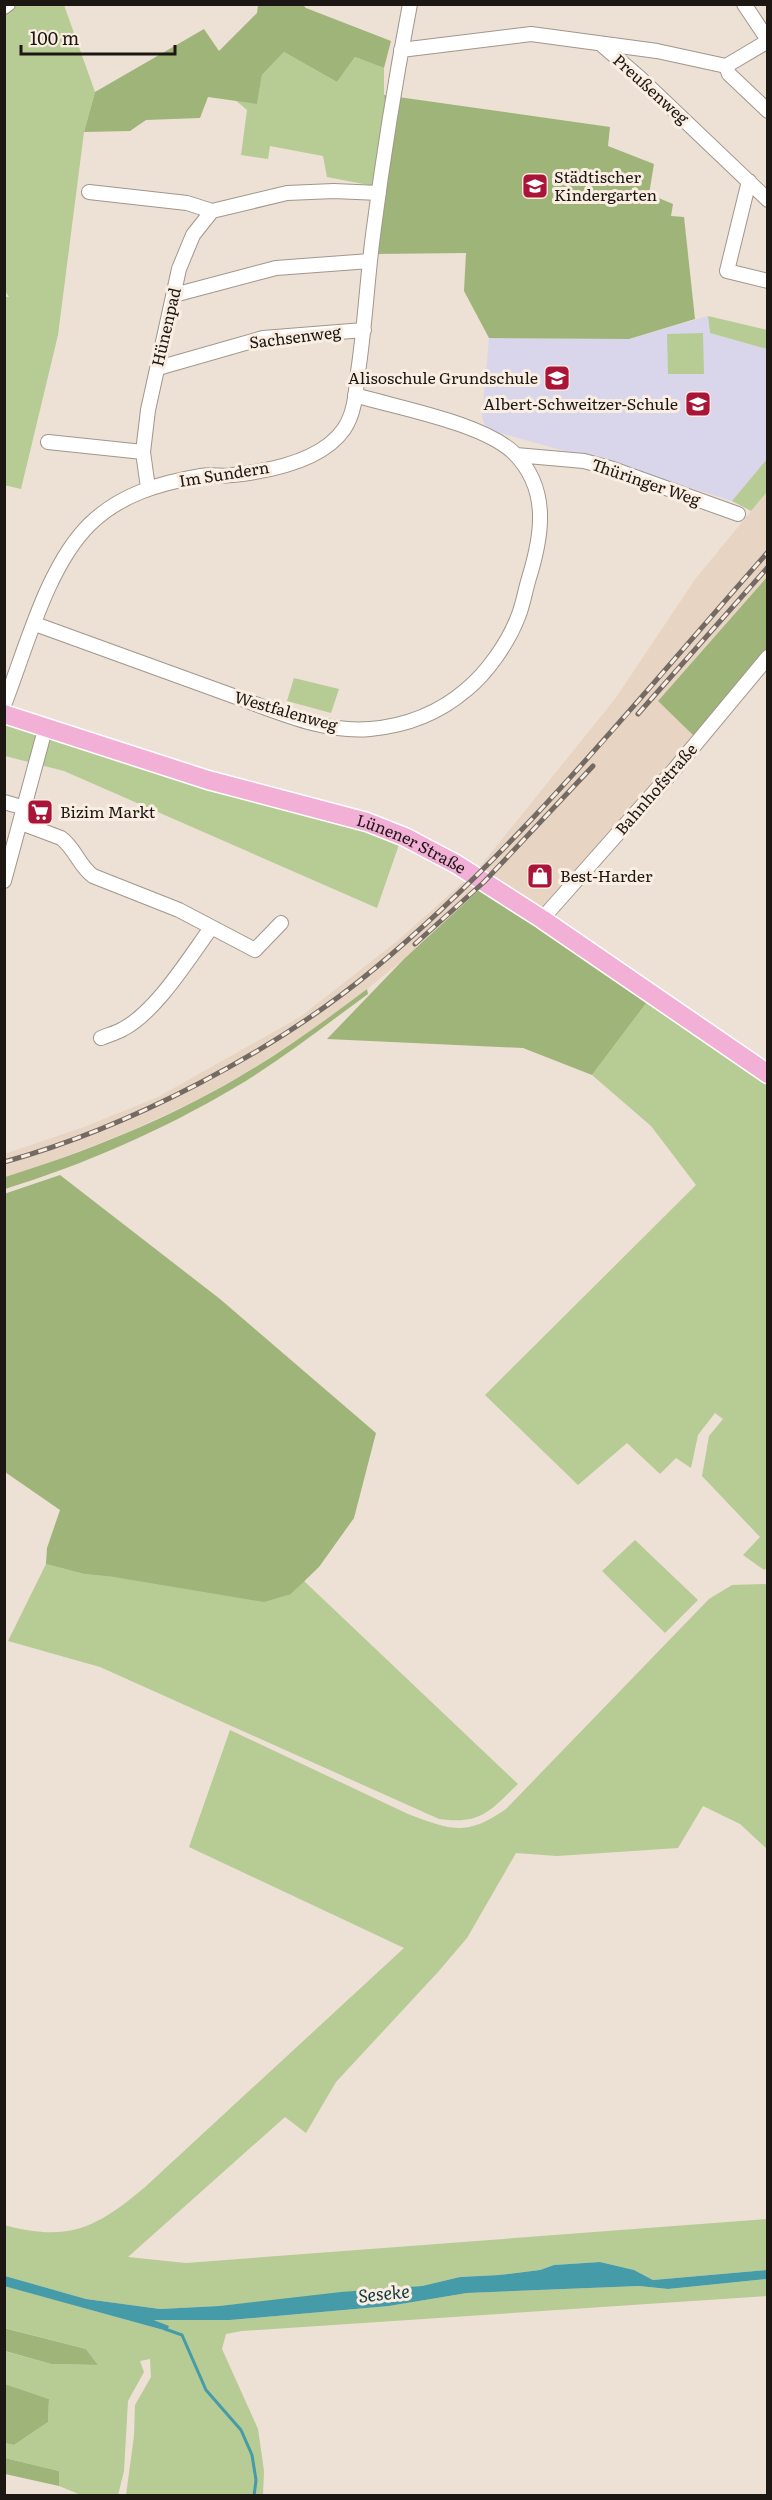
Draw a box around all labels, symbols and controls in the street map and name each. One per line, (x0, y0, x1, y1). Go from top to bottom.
scale bar (21, 18, 176, 56)
text: 100 m (30, 24, 79, 51)
street label: Preußenweg (608, 48, 695, 129)
place label: Städtischer Kindergarten (554, 164, 658, 206)
school or university icon: Städtischer Kindergarten (520, 171, 550, 201)
street label: Hünenpad (144, 285, 186, 369)
street label: Sachsenweg (248, 318, 342, 354)
school or university icon: Alisoschule Grundschule (542, 363, 572, 393)
place label: Alisoschule Grundschule (348, 365, 538, 389)
school or university icon: Albert-Schweitzer-Schule (683, 389, 713, 419)
place label: Albert-Schweitzer-Schule (483, 391, 678, 415)
street label: Thüringer Weg (589, 451, 704, 511)
street label: Im Sundern (177, 454, 271, 492)
street label: Westfalenweg (232, 684, 341, 736)
street label: Bahnhofstraße (609, 737, 702, 839)
supermarket icon: Bizim Markt (25, 797, 55, 827)
place label: Bizim Markt (60, 799, 156, 823)
street label: Lünener Straße (354, 807, 472, 879)
shop icon: Best-Harder (525, 861, 555, 891)
place label: Best-Harder (560, 863, 653, 887)
water label: Seseke (357, 2276, 411, 2309)

